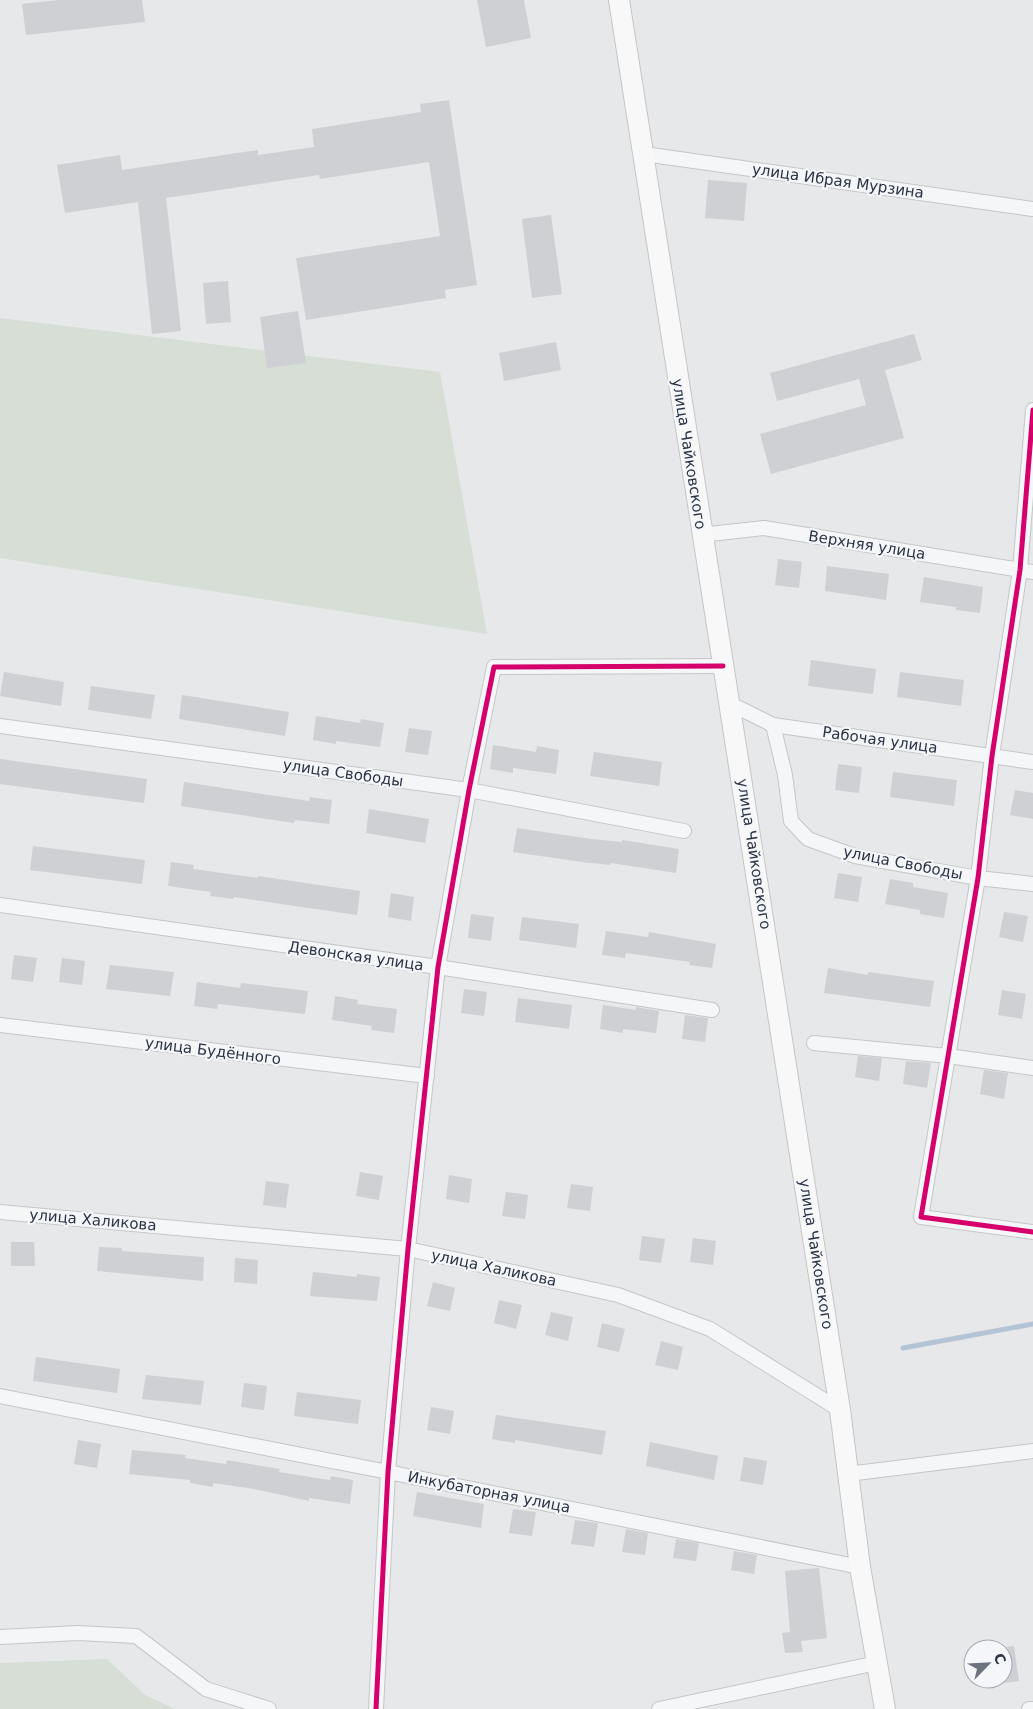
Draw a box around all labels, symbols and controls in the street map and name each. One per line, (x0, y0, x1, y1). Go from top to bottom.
street label: улица Ибрая Мурзина (751, 160, 925, 202)
street label: улица Чайковского (668, 377, 710, 531)
street label: Верхняя улица (807, 527, 927, 563)
street label: Рабочая улица (821, 723, 939, 757)
street label: улица Свободы (282, 756, 404, 790)
street label: улица Чайковского (733, 777, 775, 931)
street label: улица Свободы (842, 843, 964, 883)
street label: Девонская улица (287, 938, 425, 974)
street label: улица Будённого (144, 1034, 282, 1068)
street label: улица Чайковского (795, 1177, 837, 1331)
street label: улица Халикова (29, 1205, 157, 1235)
street label: улица Халикова (430, 1246, 558, 1290)
street label: Инкубаторная улица (406, 1467, 572, 1517)
north arrow (963, 1639, 1013, 1689)
text: С (990, 1651, 1009, 1667)

